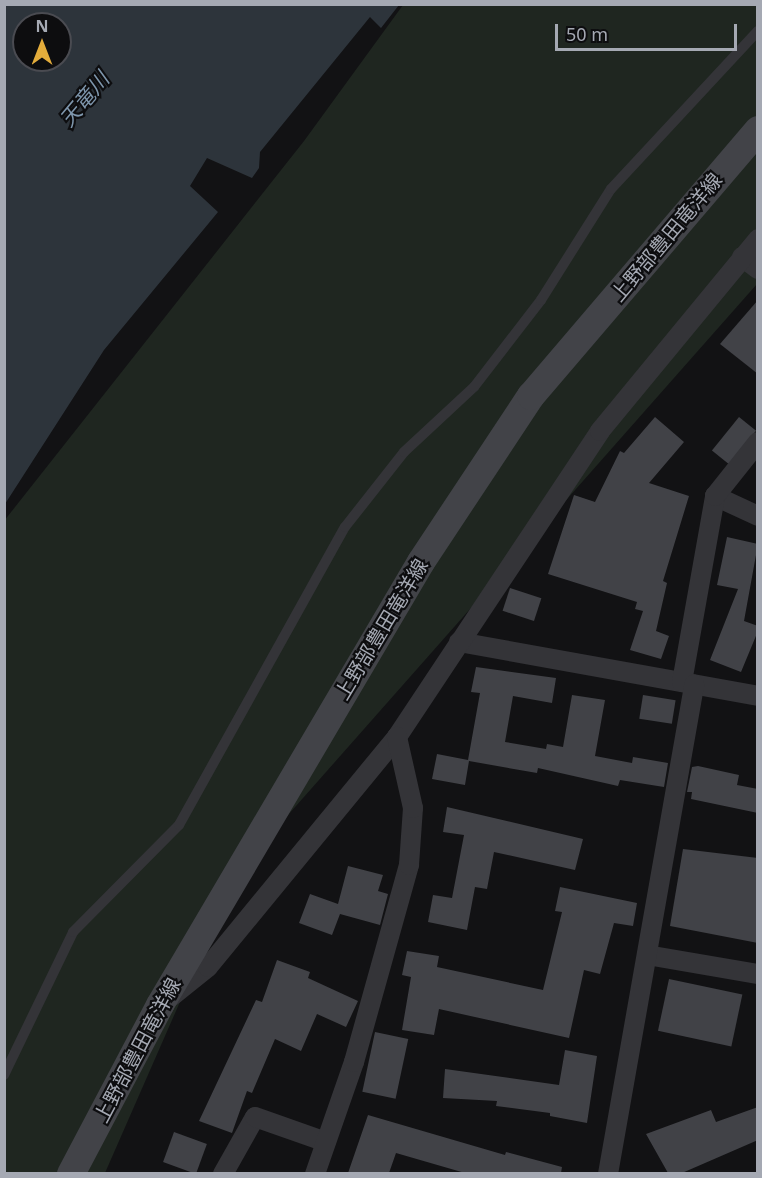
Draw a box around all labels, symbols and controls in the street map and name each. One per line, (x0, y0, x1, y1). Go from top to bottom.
north arrow (12, 12, 72, 72)
scale bar (558, 12, 740, 50)
text: N (35, 15, 49, 37)
text: 50 m (566, 22, 608, 46)
water label: 天竜川 (54, 67, 114, 131)
street label: 上野部豊田竜洋線 (605, 168, 727, 306)
street label: 上野部豊田竜洋線 (330, 554, 432, 704)
street label: 上野部豊田竜洋線 (89, 974, 185, 1126)

